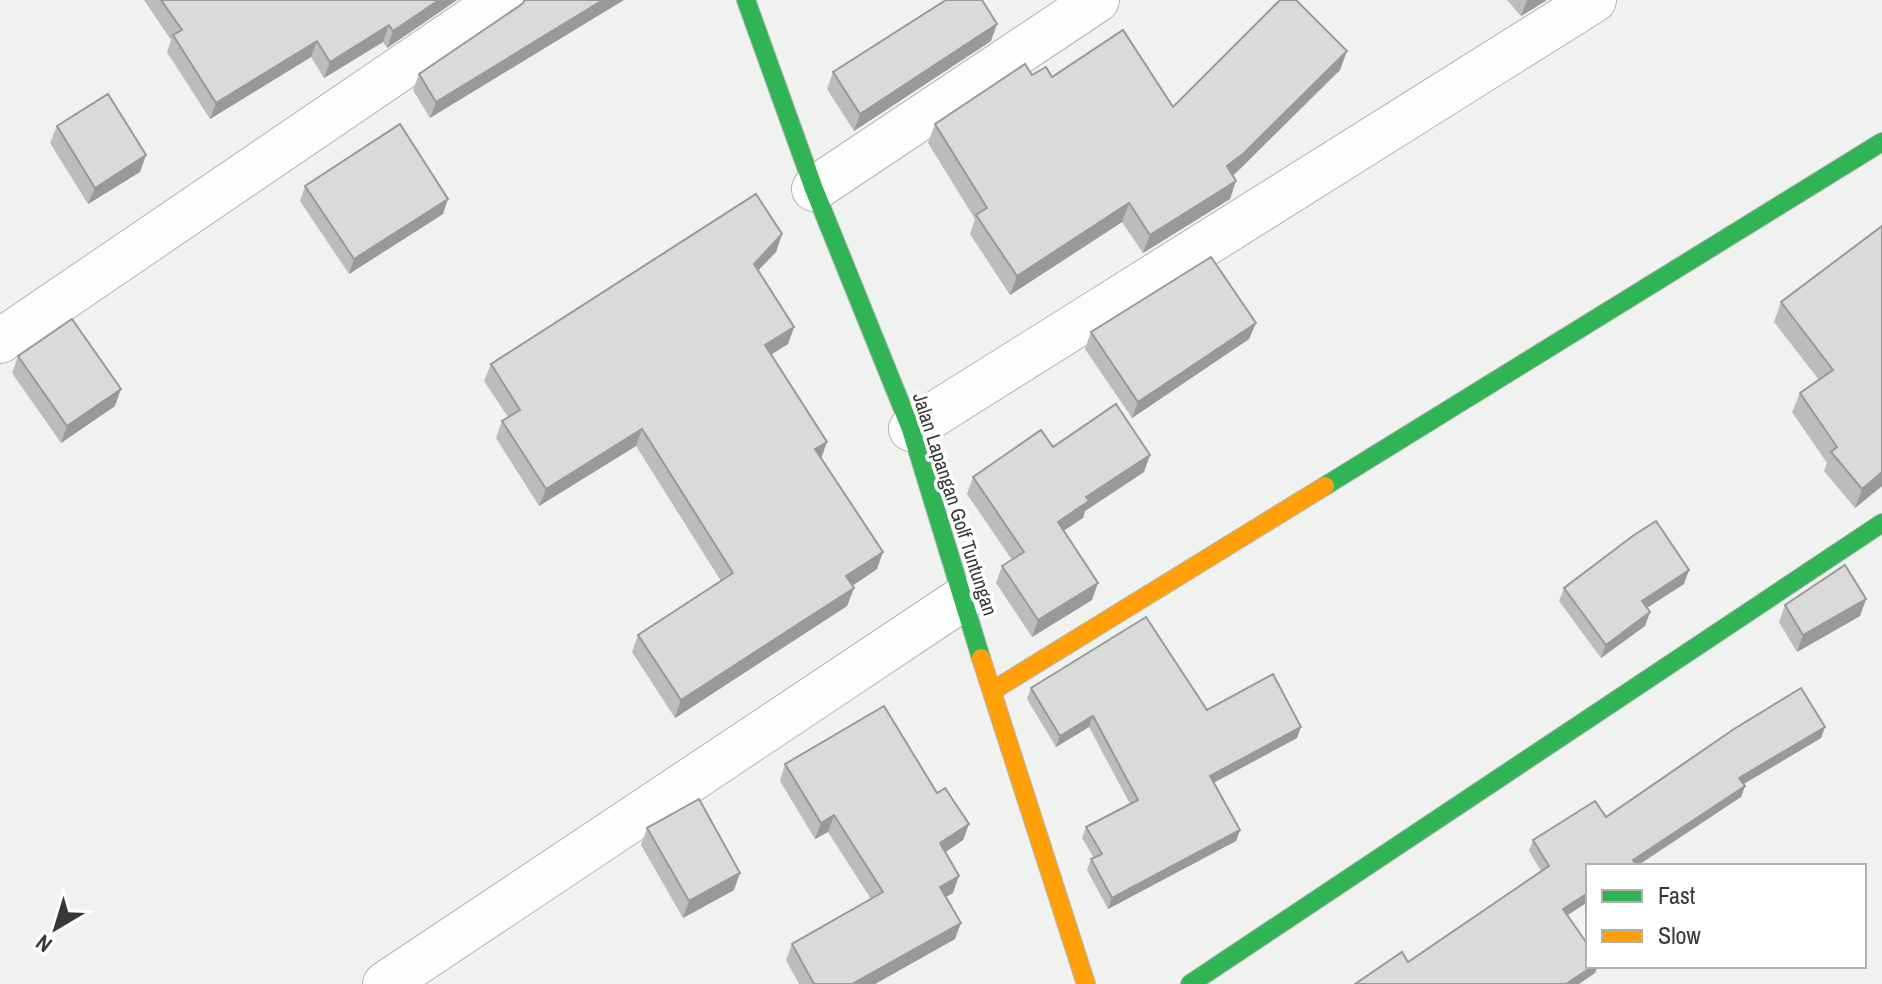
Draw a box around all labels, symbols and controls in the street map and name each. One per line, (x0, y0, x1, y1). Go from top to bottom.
street label: Jalan Lapangan Golf Tuntungan (907, 389, 1004, 619)
legend (1586, 864, 1866, 968)
text: Fast (1658, 879, 1696, 911)
north arrow (16, 888, 96, 968)
text: Slow (1658, 919, 1701, 951)
text: N (29, 928, 58, 960)

